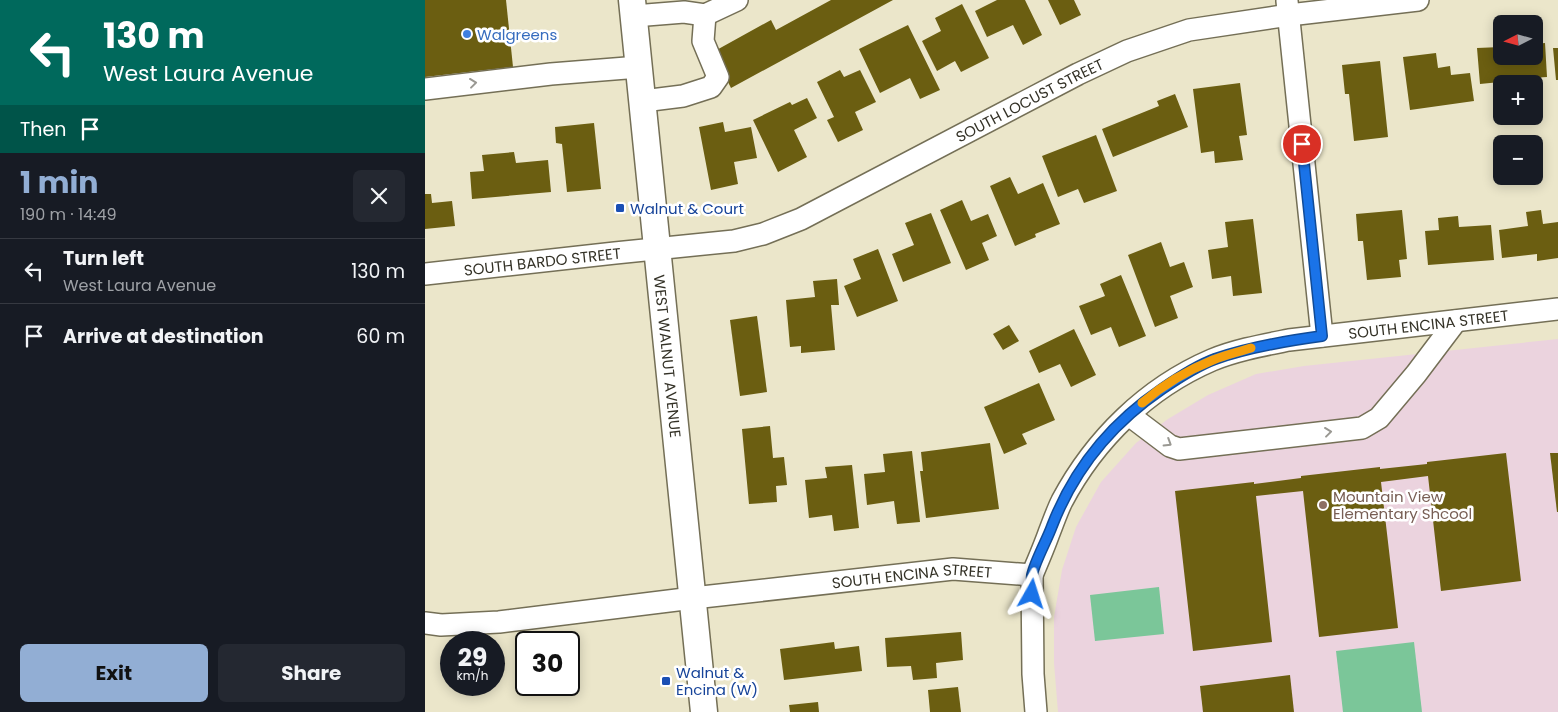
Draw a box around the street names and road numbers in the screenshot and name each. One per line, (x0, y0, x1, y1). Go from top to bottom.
street label: SOUTH LOCUST STREET (952, 53, 1107, 147)
street label: SOUTH BARDO STREET (463, 242, 622, 280)
street label: WEST WALNUT AVENUE (649, 274, 687, 439)
street label: SOUTH ENCINA STREET (1347, 304, 1509, 344)
street label: SOUTH ENCINA STREET (831, 558, 993, 593)

